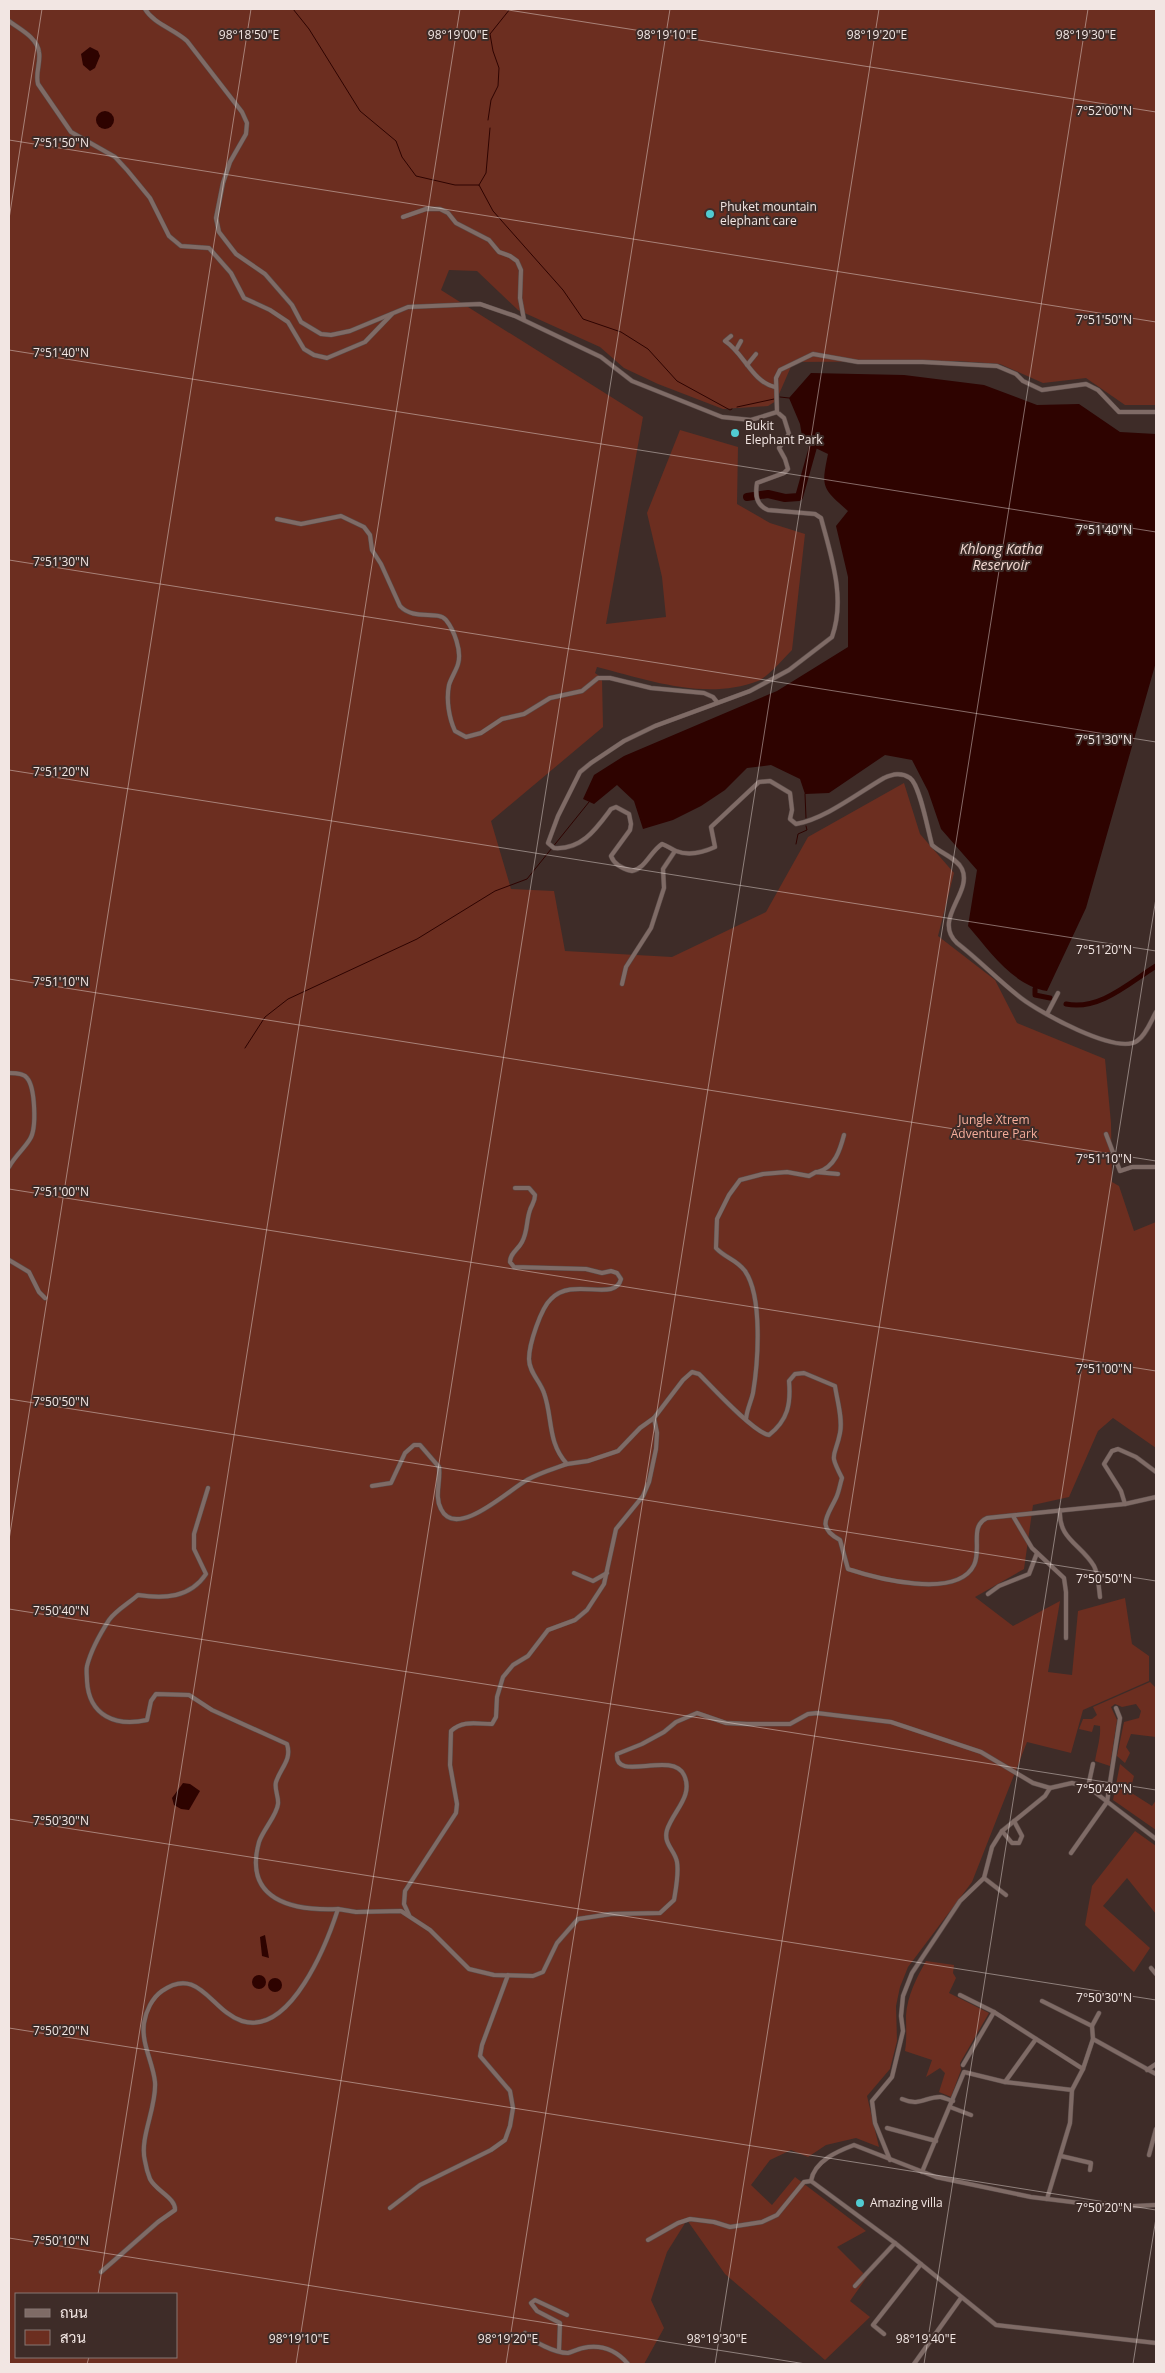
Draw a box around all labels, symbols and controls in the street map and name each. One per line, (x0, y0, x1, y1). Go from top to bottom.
text: 98°18'50"E (219, 26, 279, 43)
text: 98°19'00"E (428, 26, 488, 43)
text: 98°19'10"E (637, 26, 697, 43)
text: 98°19'20"E (847, 26, 907, 43)
text: 98°19'30"E (1056, 26, 1116, 43)
text: 7°52'00"N (1076, 102, 1132, 119)
text: 7°51'50"N (33, 134, 89, 151)
place label: Phuket mountain elephant care (720, 198, 817, 229)
marker: Phuket mountain elephant care (704, 208, 716, 220)
text: 7°51'50"N (1076, 311, 1132, 328)
text: 7°51'40"N (33, 344, 89, 361)
place label: Bukit Elephant Park (745, 417, 823, 448)
marker: Bukit Elephant Park (729, 427, 741, 439)
text: 7°51'40"N (1076, 521, 1132, 538)
water label: Khlong Katha Reservoir (960, 539, 1042, 574)
text: 7°51'30"N (33, 553, 89, 570)
text: 7°51'30"N (1076, 731, 1132, 748)
text: 7°51'20"N (33, 763, 89, 780)
text: 7°51'20"N (1076, 941, 1132, 958)
text: 7°51'10"N (33, 973, 89, 990)
park label: Jungle Xtrem Adventure Park (951, 1111, 1038, 1142)
text: 7°51'10"N (1076, 1150, 1132, 1167)
text: 7°51'00"N (33, 1183, 89, 1200)
text: 7°51'00"N (1076, 1360, 1132, 1377)
text: 7°50'50"N (33, 1393, 89, 1410)
text: 7°50'50"N (1076, 1570, 1132, 1587)
text: 7°50'40"N (33, 1602, 89, 1619)
text: 7°50'40"N (1076, 1780, 1132, 1797)
text: 7°50'30"N (33, 1812, 89, 1829)
text: 7°50'30"N (1076, 1989, 1132, 2006)
text: 7°50'20"N (33, 2022, 89, 2039)
place label: Amazing villa (870, 2194, 943, 2211)
marker: Amazing villa (854, 2197, 866, 2209)
text: 7°50'20"N (1076, 2199, 1132, 2216)
text: 7°50'10"N (33, 2232, 89, 2249)
legend (15, 2293, 178, 2358)
text: ถนน (60, 2302, 88, 2322)
text: สวน (60, 2327, 86, 2347)
text: 98°19'10"E (269, 2330, 329, 2347)
text: 98°19'20"E (478, 2330, 538, 2347)
text: 98°19'30"E (687, 2330, 747, 2347)
text: 98°19'40"E (896, 2330, 956, 2347)

